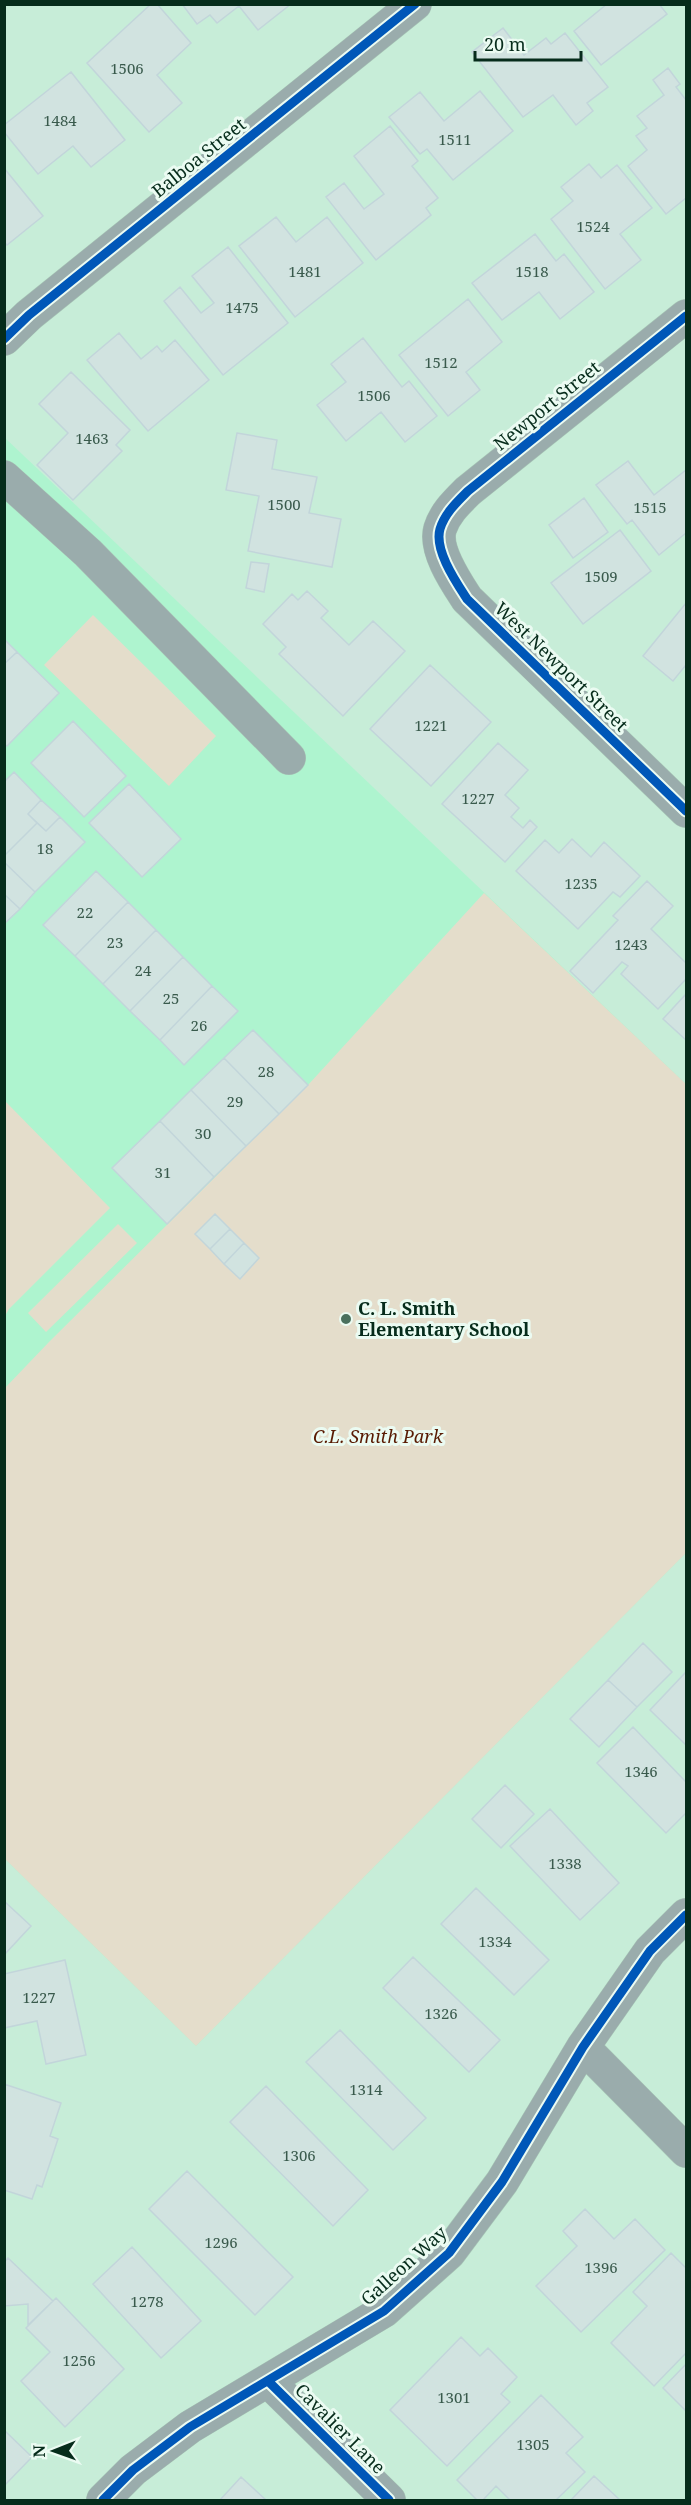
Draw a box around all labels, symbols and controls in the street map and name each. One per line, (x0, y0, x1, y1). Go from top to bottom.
scale bar (475, 24, 582, 62)
text: 20 m (484, 32, 526, 56)
house number: 1506 (110, 58, 144, 78)
house number: 1484 (43, 110, 77, 130)
street label: Balboa Street (147, 112, 250, 202)
house number: 1511 (438, 129, 472, 149)
house number: 1524 (576, 216, 610, 236)
house number: 1481 (288, 261, 322, 281)
house number: 1518 (515, 261, 549, 281)
house number: 1475 (225, 297, 259, 317)
house number: 1512 (424, 352, 458, 372)
street label: Newport Street (488, 355, 604, 455)
house number: 1506 (357, 385, 391, 405)
house number: 1463 (75, 428, 109, 448)
house number: 1500 (267, 494, 301, 514)
house number: 1515 (633, 497, 667, 517)
house number: 1509 (584, 566, 618, 586)
street label: West Newport Street (490, 596, 634, 736)
house number: 1221 (414, 715, 448, 735)
house number: 1227 (461, 788, 495, 808)
house number: 18 (37, 838, 53, 858)
house number: 1235 (564, 873, 598, 893)
house number: 22 (77, 902, 93, 922)
house number: 23 (107, 932, 123, 952)
house number: 1243 (614, 934, 648, 954)
house number: 24 (135, 960, 152, 980)
house number: 25 (163, 988, 179, 1008)
house number: 26 (191, 1015, 207, 1035)
house number: 28 (258, 1061, 274, 1081)
house number: 29 (227, 1091, 243, 1111)
house number: 30 (195, 1123, 211, 1143)
house number: 31 (155, 1162, 171, 1182)
place label: C. L. Smith Elementary School (358, 1296, 530, 1341)
marker: C. L. Smith Elementary School (339, 1312, 353, 1326)
park label: C.L. Smith Park (313, 1424, 444, 1448)
house number: 1346 (624, 1761, 658, 1781)
house number: 1338 (548, 1853, 582, 1873)
house number: 1334 (478, 1931, 512, 1951)
house number: 1227 (22, 1987, 56, 2007)
house number: 1326 (424, 2003, 458, 2023)
house number: 1314 (349, 2079, 383, 2099)
house number: 1306 (282, 2145, 316, 2165)
street label: Galleon Way (355, 2220, 452, 2310)
house number: 1296 (204, 2232, 238, 2252)
house number: 1396 (584, 2257, 618, 2277)
house number: 1278 (130, 2291, 164, 2311)
house number: 1256 (62, 2350, 96, 2370)
street label: Cavalier Lane (290, 2378, 391, 2479)
house number: 1301 (437, 2387, 471, 2407)
north arrow (24, 2421, 84, 2481)
house number: 1305 (516, 2434, 550, 2454)
text: N (28, 2444, 50, 2458)

